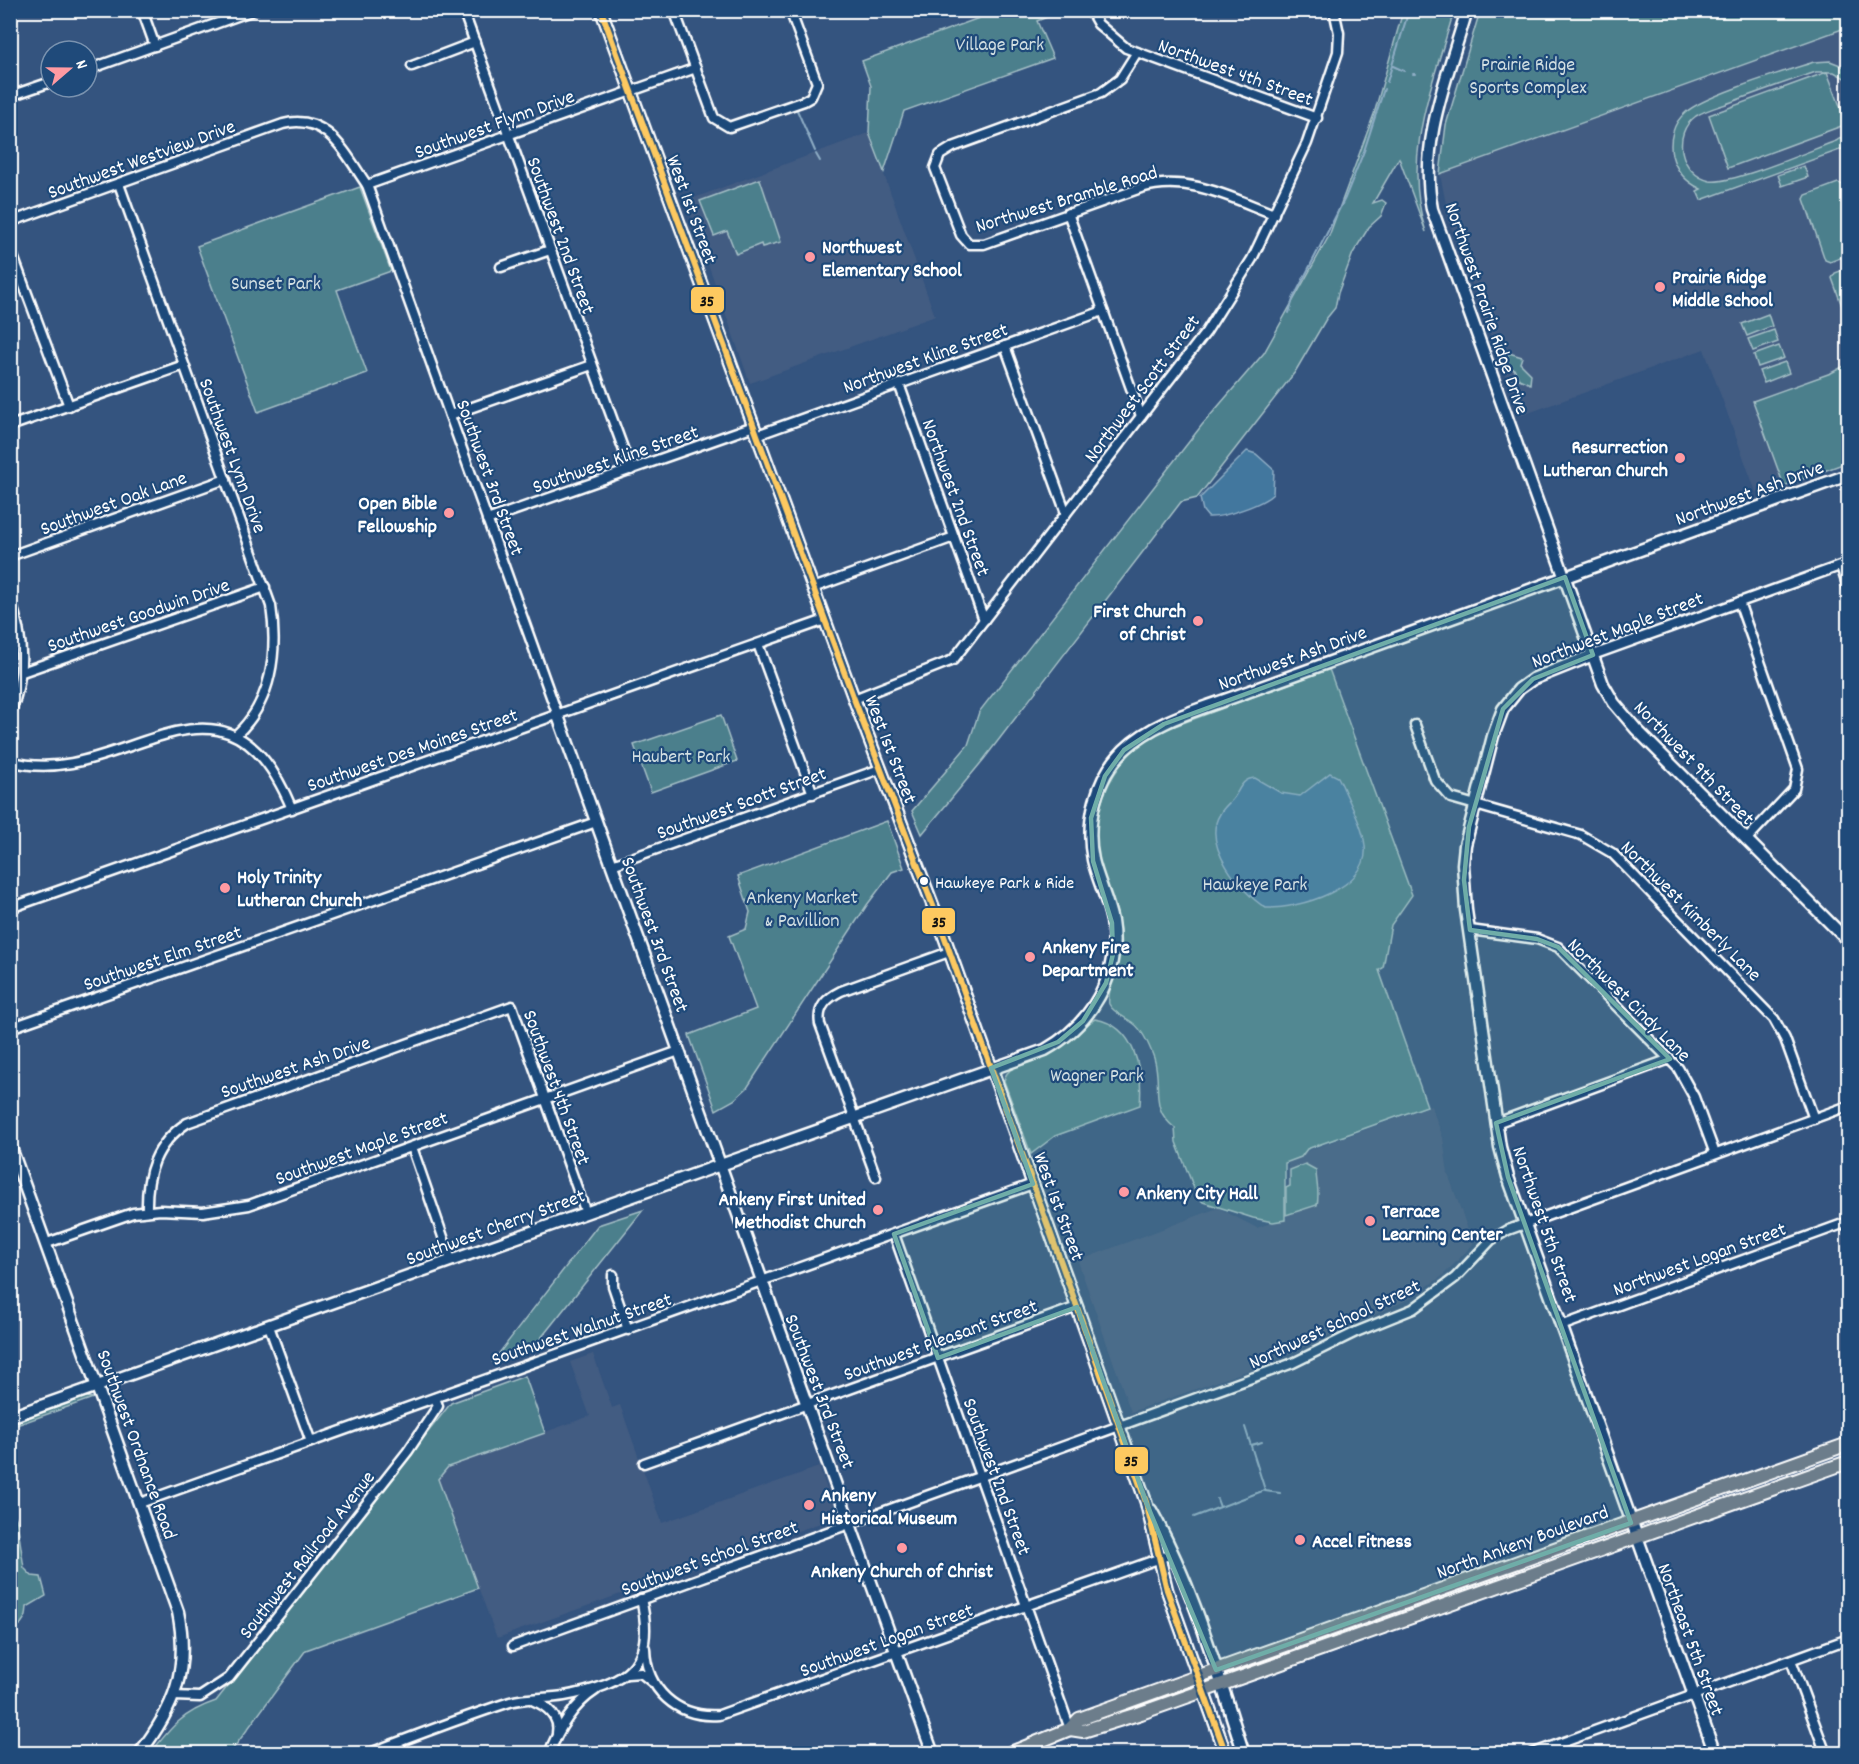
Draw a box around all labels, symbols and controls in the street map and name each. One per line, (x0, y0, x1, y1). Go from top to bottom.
park label: Village Park (956, 32, 1044, 60)
street label: Northwest 4th Street (1154, 33, 1316, 115)
north arrow (39, 39, 99, 99)
park label: Prairie Ridge Sports Complex (1469, 52, 1587, 103)
text: N (69, 57, 93, 72)
street label: Southwest Flynn Drive (411, 84, 579, 168)
street label: Southwest Westview Drive (44, 114, 240, 208)
street label: West 1st Street (658, 152, 723, 268)
street label: Southwest 2nd Street (518, 153, 601, 319)
street label: Northwest Bramble Road (972, 160, 1161, 242)
street label: Northwest Prairie Ridge Drive (1436, 199, 1535, 419)
place label: Northwest Elementary School (822, 235, 962, 286)
marker: Northwest Elementary School (803, 250, 817, 264)
place label: Prairie Ridge Middle School (1672, 265, 1773, 316)
park label: Sunset Park (231, 271, 321, 299)
marker: Prairie Ridge Middle School (1653, 280, 1667, 294)
line badge: 35 (690, 286, 725, 314)
text: 35 (700, 291, 714, 314)
street label: Northwest Scott Street (1079, 310, 1208, 470)
street label: Northwest Kline Street (840, 317, 1012, 403)
street label: Southwest Lynn Drive (190, 375, 272, 537)
street label: Southwest 3rd Street (447, 396, 529, 560)
street label: Northwest 2nd Street (913, 416, 996, 581)
street label: Southwest Kline Street (529, 419, 703, 502)
place label: Resurrection Lutheran Church (1543, 435, 1668, 486)
marker: Resurrection Lutheran Church (1673, 451, 1687, 465)
street label: Northwest Ash Drive (1672, 455, 1828, 535)
street label: Southwest Oak Lane (37, 465, 191, 544)
place label: Open Bible Fellowship (358, 491, 437, 542)
marker: Open Bible Fellowship (442, 506, 456, 520)
street label: Southwest Goodwin Drive (44, 572, 234, 661)
street label: Northwest Maple Street (1528, 586, 1708, 677)
place label: First Church of Christ (1093, 599, 1187, 650)
marker: First Church of Christ (1191, 614, 1205, 628)
street label: Northwest Ash Drive (1215, 620, 1371, 700)
street label: West 1st Street (856, 692, 923, 808)
street label: Northwest 9th Street (1626, 695, 1760, 833)
street label: Southwest Des Moines Street (304, 703, 522, 801)
park label: Haubert Park (631, 744, 731, 772)
street label: Southwest Scott Street (653, 761, 831, 849)
street label: Northwest Kimberly Lane (1613, 835, 1767, 989)
street label: Southwest 3rd Street (612, 853, 694, 1017)
place label: Holy Trinity Lutheran Church (237, 865, 362, 916)
place label: Hawkeye Park & Ride (935, 872, 1074, 897)
park label: Hawkeye Park (1202, 872, 1308, 900)
marker: Hawkeye Park & Ride (918, 875, 930, 887)
marker: Holy Trinity Lutheran Church (218, 881, 232, 895)
park label: Ankeny Market & Pavillion (746, 885, 858, 936)
line badge: 35 (921, 907, 956, 935)
text: 35 (932, 912, 946, 935)
street label: Southwest Elm Street (80, 920, 246, 1000)
street label: Northwest Cindy Lane (1560, 933, 1696, 1070)
place label: Ankeny Fire Department (1042, 935, 1134, 986)
marker: Ankeny Fire Department (1023, 950, 1037, 964)
street label: Southwest 4th Street (514, 1007, 596, 1169)
street label: Southwest Ash Drive (217, 1030, 375, 1108)
park label: Wagner Park (1050, 1063, 1144, 1091)
street label: Southwest Maple Street (272, 1106, 452, 1194)
street label: Northwest 5th Street (1503, 1143, 1583, 1307)
street label: West 1st Street (1025, 1149, 1090, 1265)
place label: Ankeny City Hall (1136, 1181, 1258, 1209)
street label: Southwest Cherry Street (402, 1183, 590, 1274)
marker: Ankeny City Hall (1117, 1185, 1131, 1199)
place label: Ankeny First United Methodist Church (718, 1187, 866, 1238)
place label: Terrace Learning Center (1382, 1199, 1503, 1250)
marker: Ankeny First United Methodist Church (871, 1203, 885, 1217)
marker: Terrace Learning Center (1363, 1214, 1377, 1228)
street label: Northwest Logan Street (1610, 1216, 1791, 1305)
street label: Northwest School Street (1245, 1274, 1426, 1378)
street label: Southwest Walnut Street (488, 1287, 676, 1375)
street label: Southwest Pleasant Street (840, 1294, 1042, 1390)
street label: Southwest 3rd Street (776, 1311, 861, 1474)
street label: Southwest Ordnance Road (88, 1346, 183, 1544)
street label: Southwest 2nd Street (954, 1394, 1037, 1560)
line badge: 35 (1114, 1446, 1149, 1475)
text: 35 (1124, 1451, 1138, 1474)
street label: Southwest Railroad Avenue (234, 1466, 383, 1646)
place label: Ankeny Historical Museum (821, 1483, 958, 1534)
marker: Ankeny Historical Museum (802, 1498, 816, 1512)
street label: North Ankeny Boulevard (1433, 1500, 1613, 1588)
street label: Southwest School Street (618, 1515, 803, 1605)
place label: Accel Fitness (1312, 1529, 1412, 1557)
marker: Accel Fitness (1293, 1533, 1307, 1547)
marker: Ankeny Church of Christ (895, 1541, 909, 1555)
place label: Ankeny Church of Christ (811, 1559, 994, 1587)
street label: Northeast 5th Street (1649, 1560, 1730, 1720)
street label: Southwest Logan Street (796, 1597, 978, 1686)

